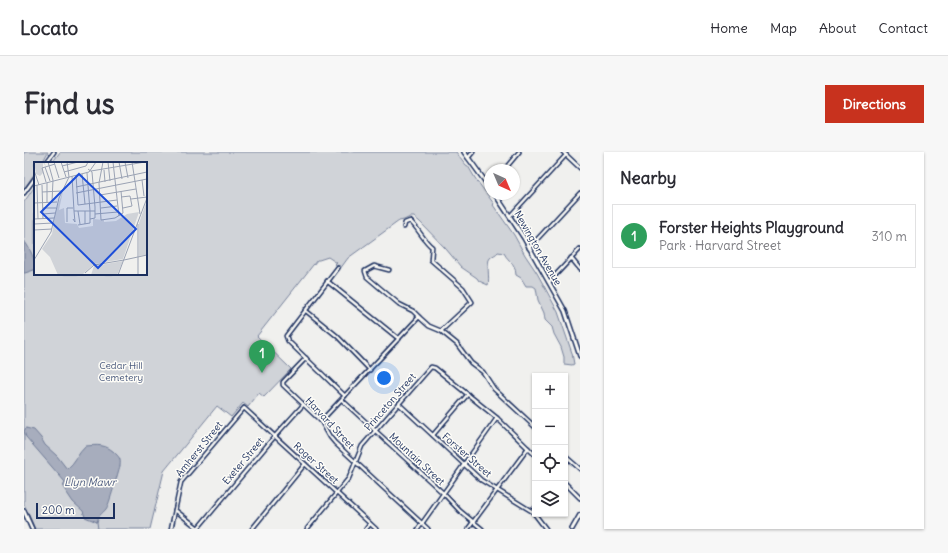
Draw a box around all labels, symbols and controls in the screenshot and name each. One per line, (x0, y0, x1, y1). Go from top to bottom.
text: Locato (20, 16, 78, 40)
text: Home (710, 19, 748, 37)
text: Map (770, 19, 797, 37)
text: About (819, 19, 857, 37)
text: Contact (879, 19, 928, 37)
button: Directions (825, 85, 924, 123)
text: Find us (24, 86, 115, 122)
inset map (34, 162, 147, 275)
north arrow (484, 164, 520, 200)
text: Nearby (620, 167, 676, 189)
street label: Newington Avenue (511, 208, 565, 288)
text: Forster Heights Playground (659, 218, 844, 237)
text: 1 (631, 228, 637, 245)
text: 310 m (872, 228, 907, 245)
text: Park · Harvard Street (659, 237, 781, 254)
pin: 1 (249, 340, 275, 373)
park label: Cedar Hill Cemetery (99, 359, 143, 384)
your location (374, 368, 394, 388)
street label: Princeton Street (361, 370, 419, 434)
map controls (532, 373, 568, 517)
button: + (532, 373, 568, 409)
street label: Harvard Street (303, 394, 358, 452)
button: − (532, 409, 568, 445)
street label: Amherst Street (173, 418, 226, 479)
street label: Mountain Street (386, 430, 448, 489)
street label: Forster Street (440, 430, 495, 480)
street label: Exeter Street (220, 434, 267, 487)
street label: Roger Street (291, 439, 342, 487)
button: locate (532, 445, 568, 481)
water label: Llyn Mawr (64, 475, 117, 489)
button: layers (532, 481, 568, 517)
scale bar (36, 501, 115, 520)
text: 200 m (42, 503, 75, 517)

